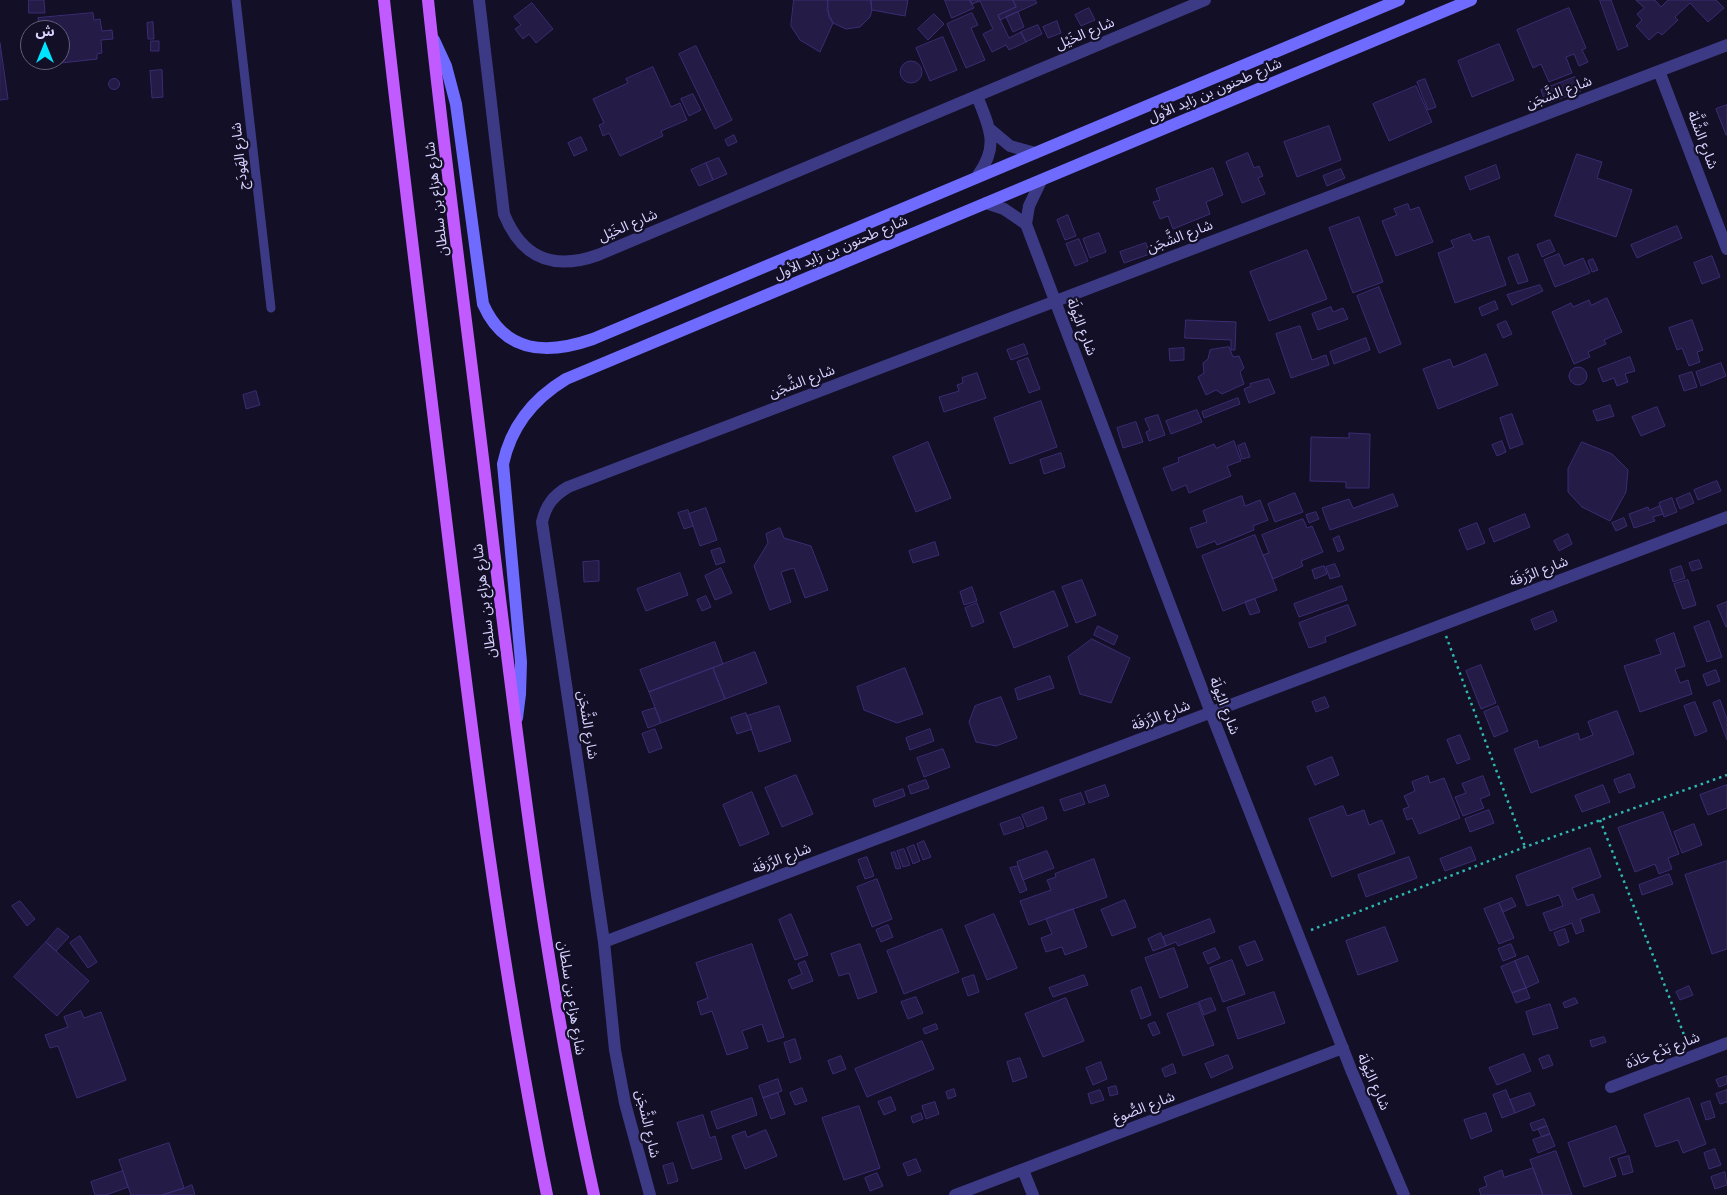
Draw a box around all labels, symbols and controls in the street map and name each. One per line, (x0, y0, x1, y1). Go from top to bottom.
street label: شارع الخَيْل (1053, 14, 1117, 54)
north arrow (20, 20, 70, 70)
text: ش (35, 23, 55, 39)
street label: شارع طحنون بن زايد الأول (1146, 55, 1284, 127)
street label: شارع الشَّجَن (1524, 73, 1594, 113)
street label: شارع الشَّلَّة (1683, 108, 1721, 172)
street label: شارع الهَودَج (228, 122, 252, 190)
street label: شارع هزاع بن سلطان (422, 141, 452, 257)
street label: شارع الخَيْل (596, 206, 660, 246)
street label: شارع طحنون بن زايد الأول (772, 212, 910, 284)
street label: شارع الشَّجَن (1145, 217, 1215, 257)
street label: شارع اليُولَة (1062, 296, 1100, 358)
street label: شارع الشَّجَن (767, 362, 837, 402)
street label: شارع هزاع بن سلطان (470, 543, 500, 659)
street label: شارع الرَّزفَة (1507, 553, 1571, 591)
street label: شارع اليُولَة (1205, 675, 1243, 737)
street label: شارع الشَّجَن (573, 690, 601, 760)
street label: شارع الرَّزفَة (1129, 697, 1193, 735)
street label: شارع الرَّزفَة (750, 840, 814, 878)
street label: شارع هزاع بن سلطان (554, 940, 588, 1056)
street label: شارع بَدْع حَاذَة (1624, 1029, 1702, 1073)
street label: شارع اليُولَة (1353, 1051, 1393, 1113)
street label: شارع الشَّجَن (631, 1088, 663, 1160)
street label: شارع الصُّوغ (1111, 1088, 1177, 1128)

